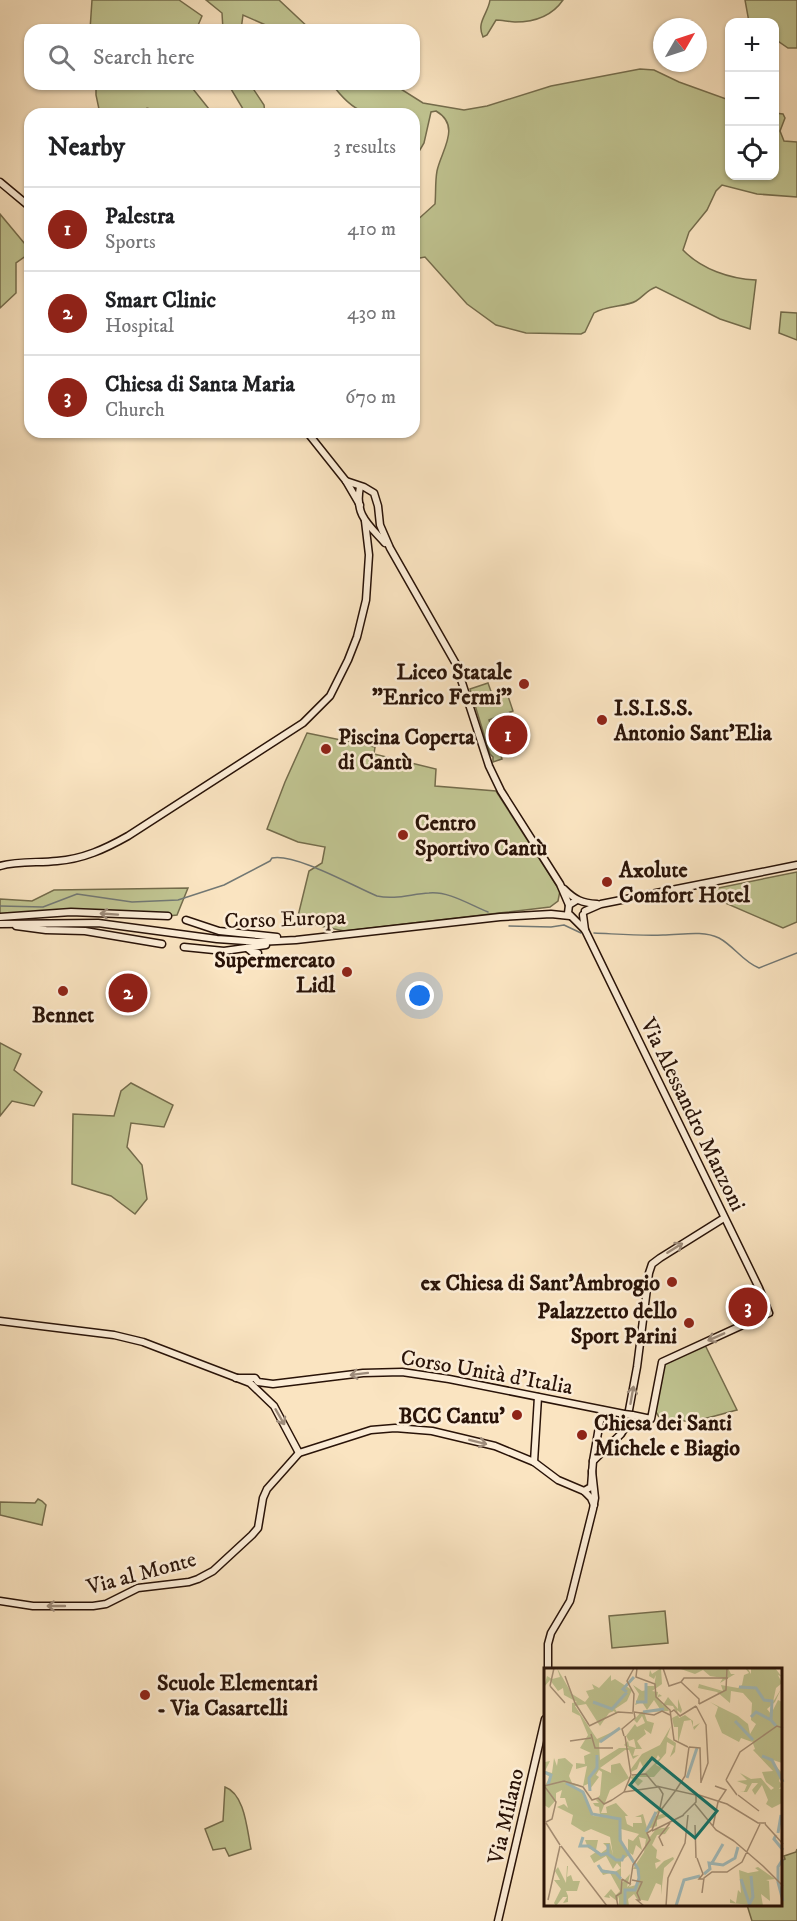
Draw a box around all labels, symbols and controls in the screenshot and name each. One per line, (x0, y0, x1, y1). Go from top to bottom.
north arrow (653, 18, 707, 72)
map controls (725, 18, 779, 180)
button: + (725, 18, 779, 72)
search box (24, 24, 420, 90)
icon: search (45, 41, 78, 74)
text: Search here (93, 44, 195, 71)
button: − (725, 72, 779, 126)
button: locate (725, 126, 779, 180)
text: Nearby (48, 131, 125, 164)
text: 3 results (333, 135, 396, 160)
text: Palestra (105, 203, 175, 230)
text: 1 (64, 217, 71, 242)
text: 410 m (347, 217, 396, 242)
text: Sports (105, 230, 156, 255)
text: Smart Clinic (105, 287, 216, 314)
text: 2 (63, 301, 72, 326)
text: 430 m (347, 301, 396, 326)
text: Hospital (105, 314, 174, 339)
text: Chiesa di Santa Maria (105, 371, 295, 398)
text: 3 (64, 385, 71, 410)
text: 670 m (345, 385, 396, 410)
text: Church (105, 398, 165, 423)
place label: Liceo Statale "Enrico Fermi" (372, 659, 512, 711)
marker: Liceo Statale "Enrico Fermi" (517, 677, 531, 691)
place label: I.S.I.S.S. Antonio Sant'Elia (613, 695, 773, 747)
pin: 1 (488, 712, 528, 758)
marker: I.S.I.S.S. Antonio Sant'Elia (595, 713, 609, 727)
place label: Piscina Coperta di Cantù (338, 724, 475, 776)
marker: Piscina Coperta di Cantù (319, 742, 333, 756)
place label: Centro Sportivo Cantù (415, 810, 548, 862)
marker: Centro Sportivo Cantù (396, 828, 410, 842)
place label: Axolute Comfort Hotel (618, 857, 750, 909)
marker: Axolute Comfort Hotel (600, 875, 614, 889)
street label: Corso Europa (224, 904, 347, 935)
one-way arrow (100, 909, 120, 920)
place label: Supermercato Lidl (214, 947, 335, 999)
marker: Supermercato Lidl (340, 965, 354, 979)
pin: 2 (108, 970, 148, 1016)
your location (405, 981, 434, 1010)
marker: Bennet (56, 984, 70, 998)
place label: Bennet (32, 1002, 94, 1029)
street label: Via Alessandro Manzoni (634, 1013, 751, 1216)
one-way arrow (666, 1242, 683, 1254)
place label: ex Chiesa di Sant'Ambrogio (421, 1270, 660, 1297)
marker: ex Chiesa di Sant'Ambrogio (665, 1275, 679, 1289)
pin: 3 (728, 1284, 768, 1330)
place label: Palazzetto dello Sport Parini (537, 1298, 677, 1350)
marker: Palazzetto dello Sport Parini (682, 1316, 696, 1330)
one-way arrow (707, 1332, 725, 1343)
street label: Corso Unità d'Italia (399, 1344, 576, 1401)
one-way arrow (349, 1369, 369, 1380)
one-way arrow (627, 1386, 638, 1406)
place label: BCC Cantu' (398, 1403, 505, 1430)
one-way arrow (274, 1408, 286, 1425)
marker: BCC Cantu' (510, 1408, 524, 1422)
place label: Chiesa dei Santi Michele e Biagio (594, 1410, 740, 1462)
marker: Chiesa dei Santi Michele e Biagio (575, 1428, 589, 1442)
one-way arrow (468, 1436, 487, 1448)
street label: Via al Monte (83, 1546, 199, 1601)
one-way arrow (46, 1600, 66, 1612)
inset map (544, 1668, 782, 1906)
place label: Scuole Elementari - Via Casartelli (157, 1670, 318, 1722)
marker: Scuole Elementari - Via Casartelli (138, 1688, 152, 1702)
street label: Via Milano (482, 1766, 531, 1868)

